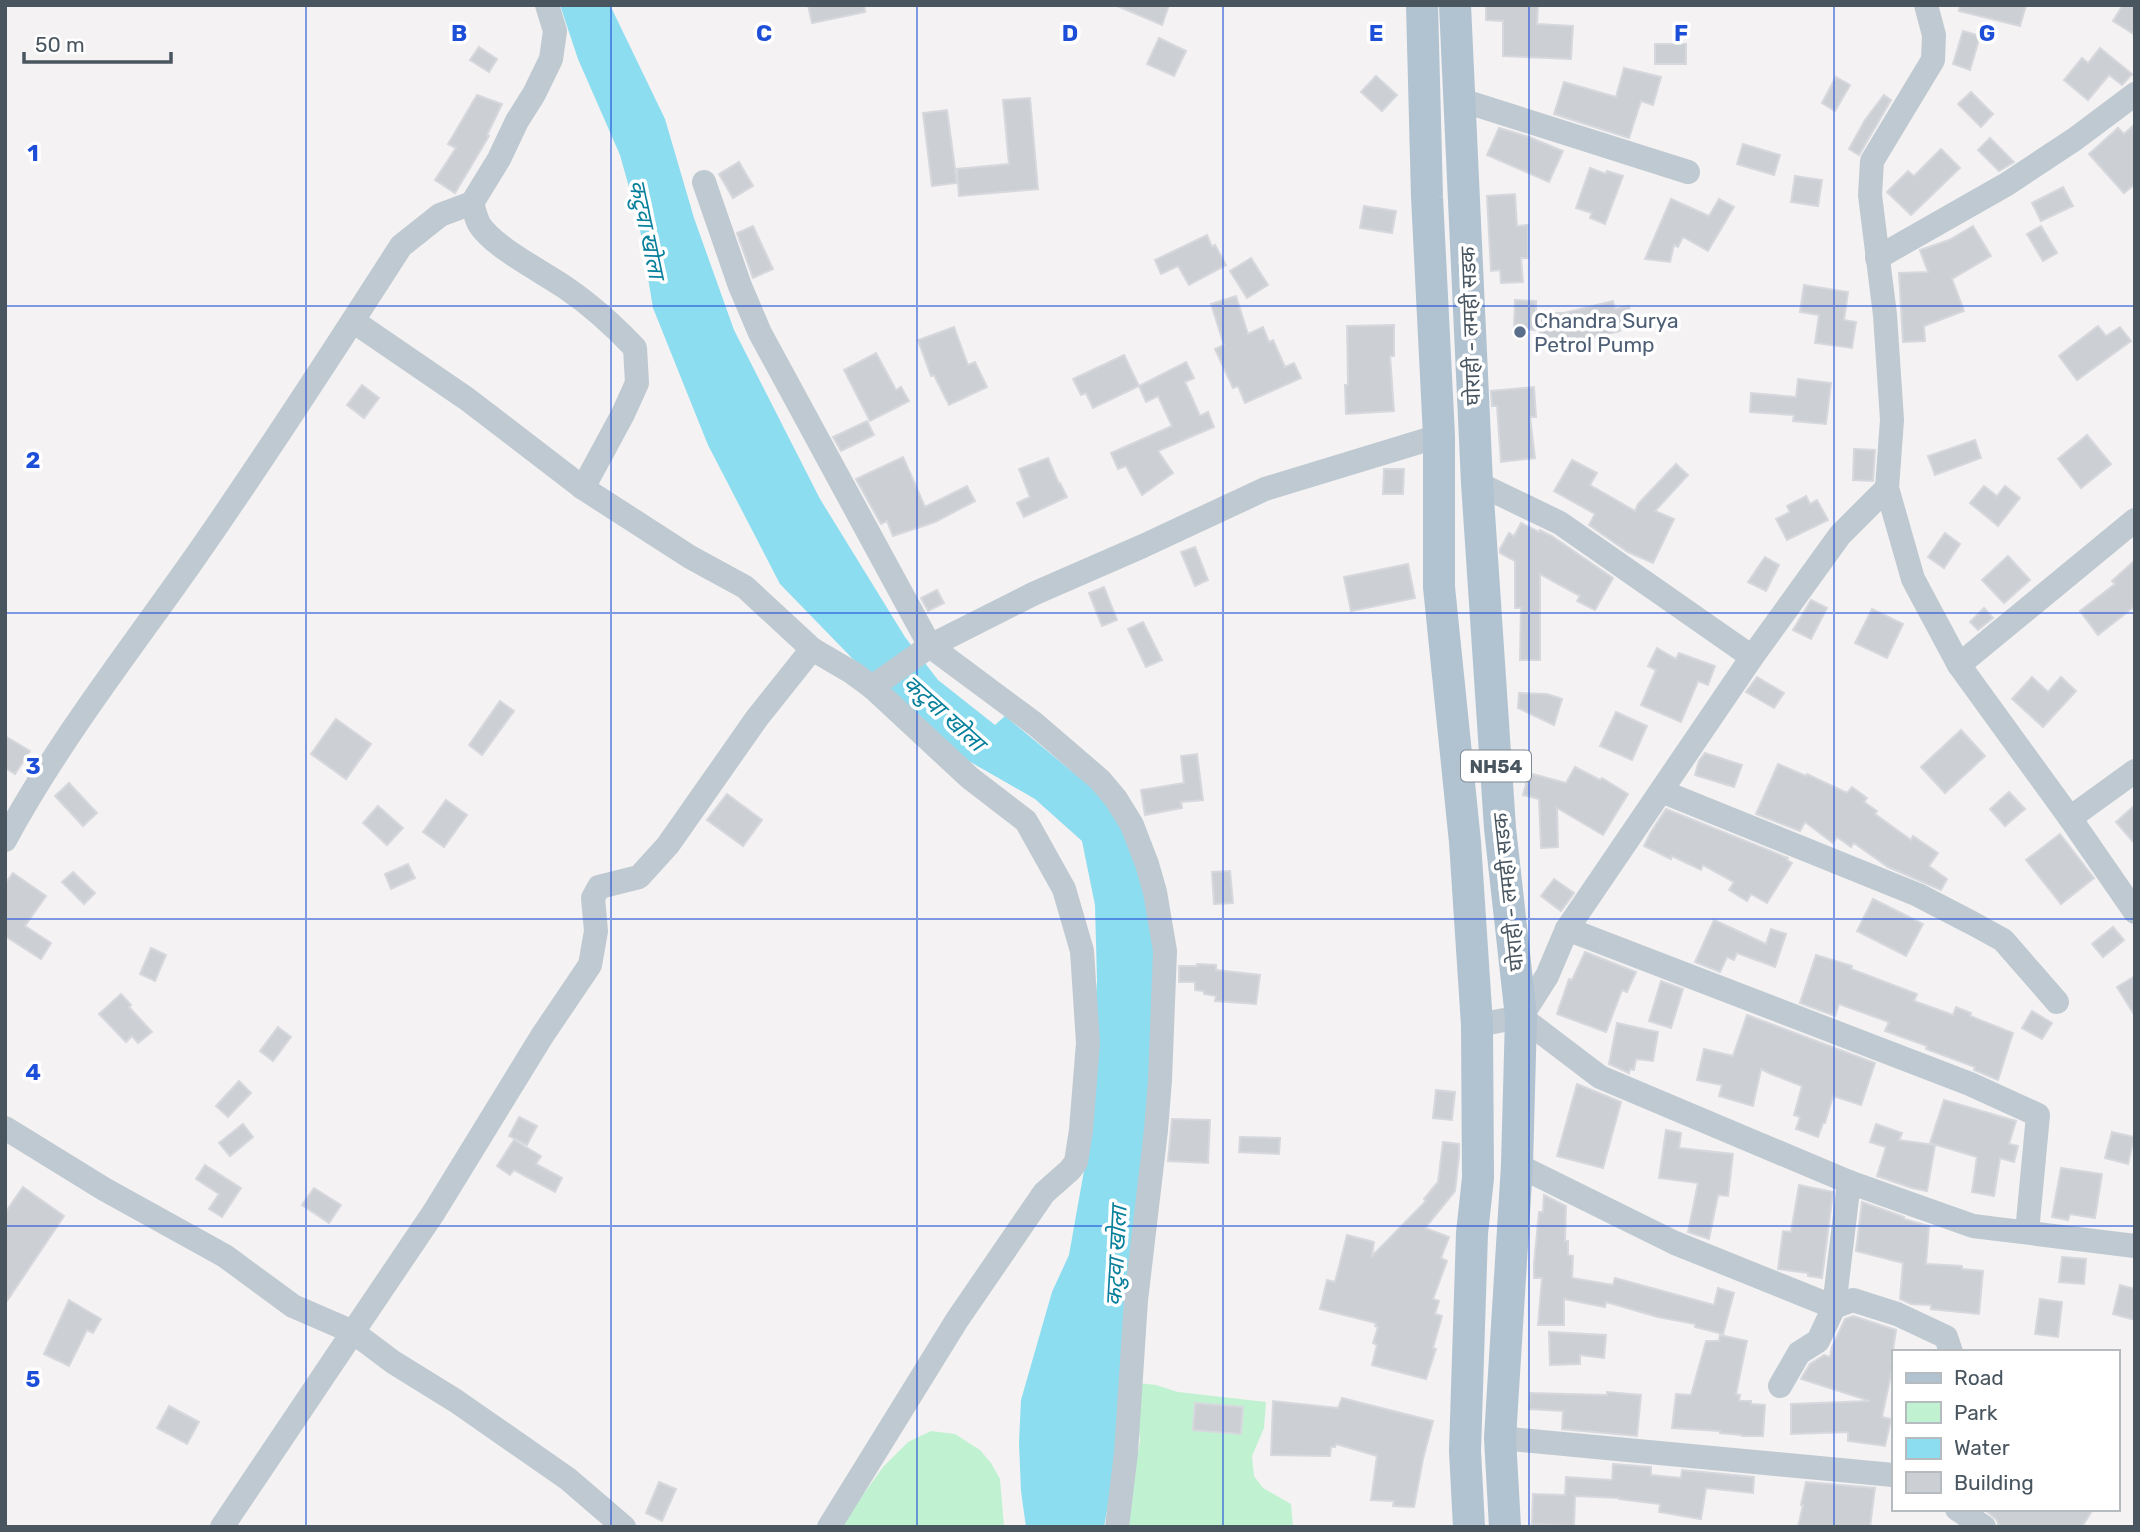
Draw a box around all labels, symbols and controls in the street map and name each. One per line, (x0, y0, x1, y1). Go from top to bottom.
text: B (451, 19, 467, 47)
text: C (756, 19, 772, 47)
text: D (1062, 19, 1078, 47)
text: E (1369, 19, 1383, 47)
text: F (1674, 19, 1688, 47)
text: G (1979, 19, 1995, 47)
scale bar (24, 21, 172, 65)
text: 50 m (35, 32, 85, 57)
text: 1 (27, 139, 39, 167)
water label: कटुवा खोला (622, 177, 672, 285)
street label: घोराही - लमही सडक (1455, 245, 1485, 406)
place label: Chandra Surya Petrol Pump (1534, 308, 1679, 357)
marker: Chandra Surya Petrol Pump (1512, 324, 1528, 340)
text: 2 (26, 446, 40, 474)
water label: कटुवा खोला (897, 669, 994, 760)
road number: NH54 (1461, 750, 1531, 782)
text: 3 (25, 752, 41, 780)
street label: घोराही - लमही सडक (1487, 811, 1529, 972)
text: 4 (25, 1058, 41, 1086)
water label: कटुवा खोला (1099, 1201, 1134, 1307)
legend (1892, 1350, 2119, 1511)
text: 5 (26, 1365, 41, 1393)
text: Road (1954, 1365, 2004, 1390)
text: Park (1954, 1400, 1998, 1425)
text: Water (1954, 1435, 2010, 1460)
text: Building (1954, 1470, 2034, 1495)

